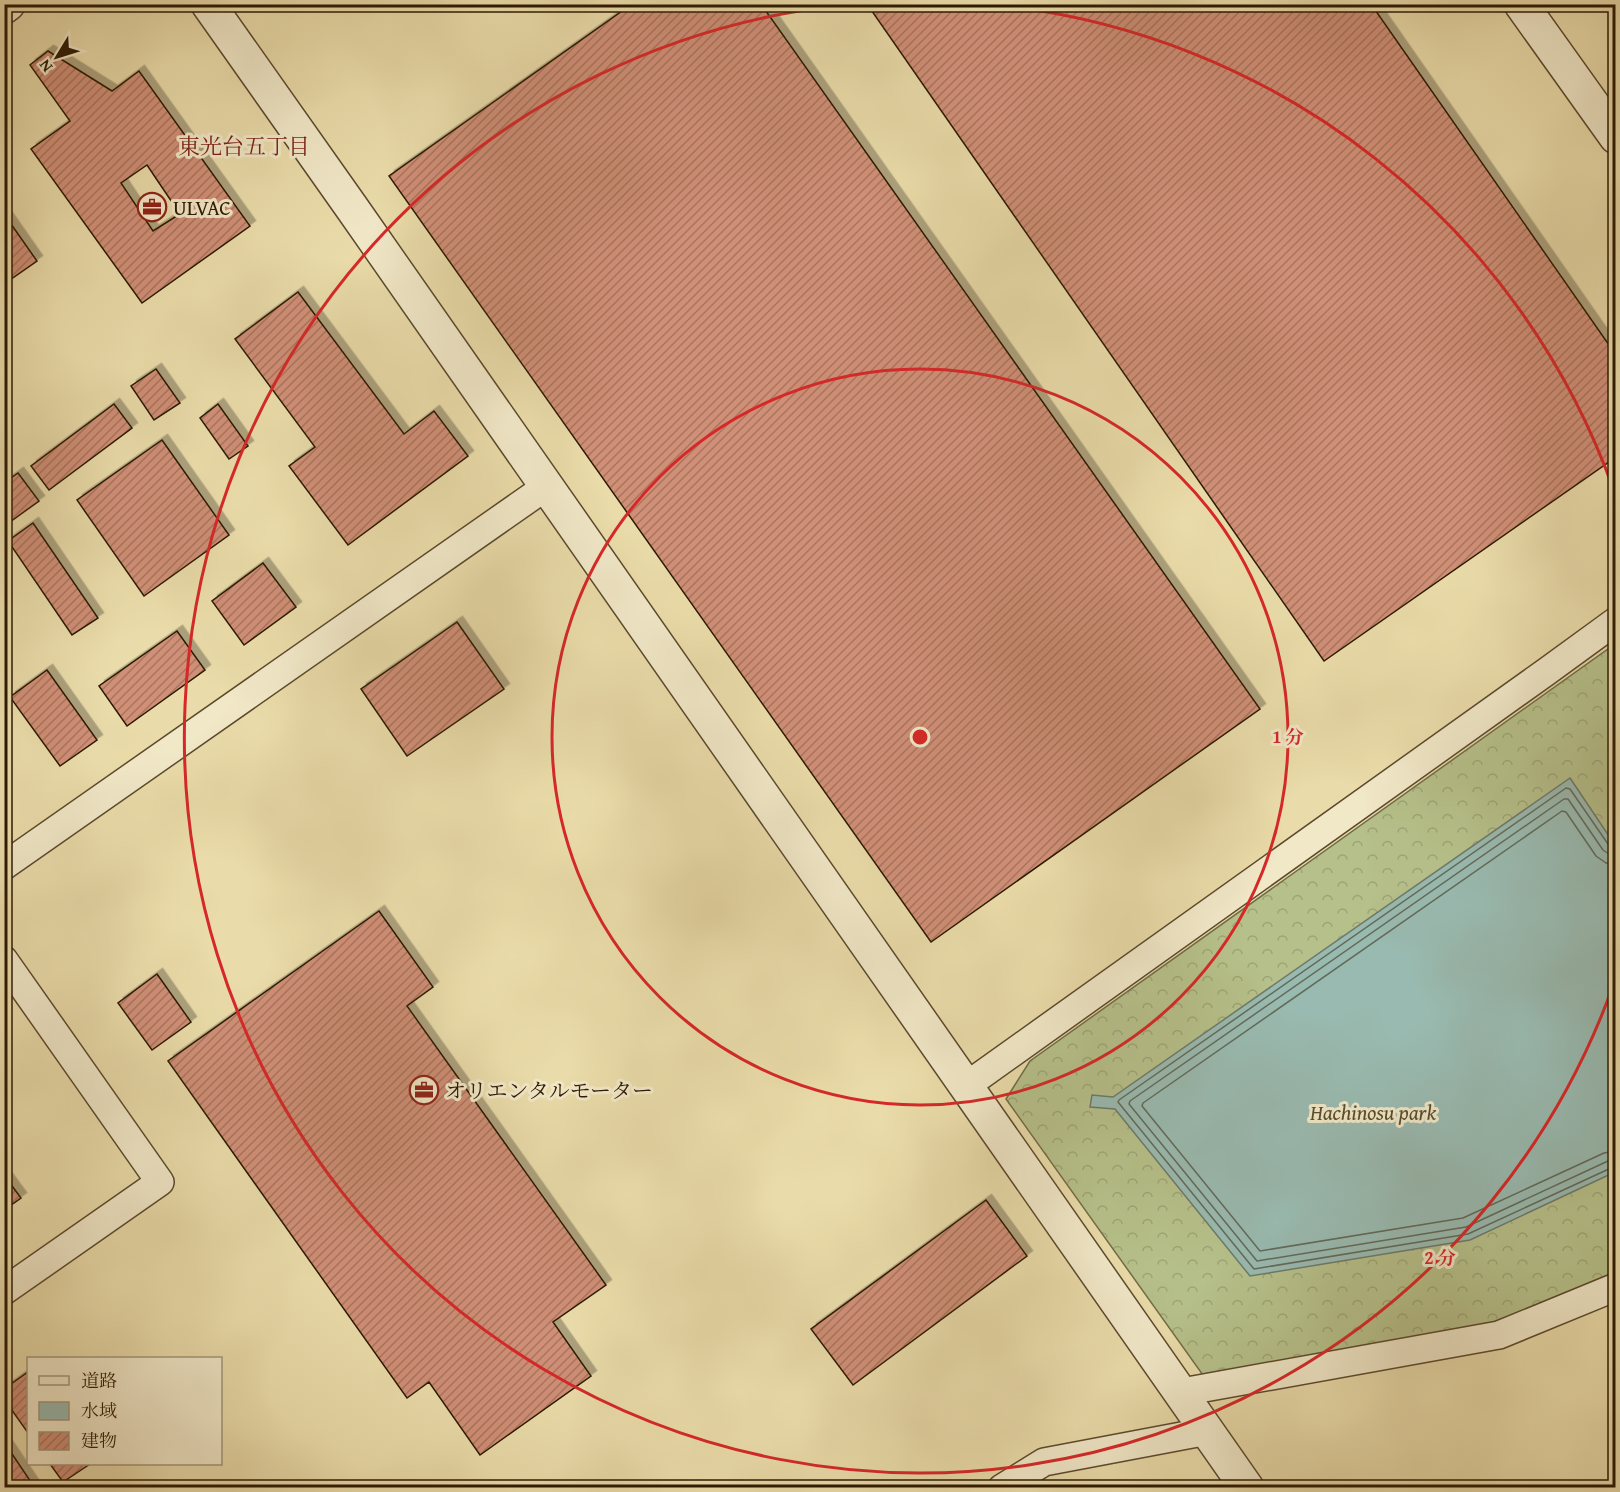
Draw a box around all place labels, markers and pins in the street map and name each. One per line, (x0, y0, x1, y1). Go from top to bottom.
office icon: ULVAC (136, 191, 168, 223)
place label: ULVAC (173, 192, 231, 223)
centre of rings (910, 727, 930, 747)
office icon: オリエンタルモーター (408, 1074, 440, 1106)
place label: オリエンタルモーター (445, 1075, 653, 1106)

